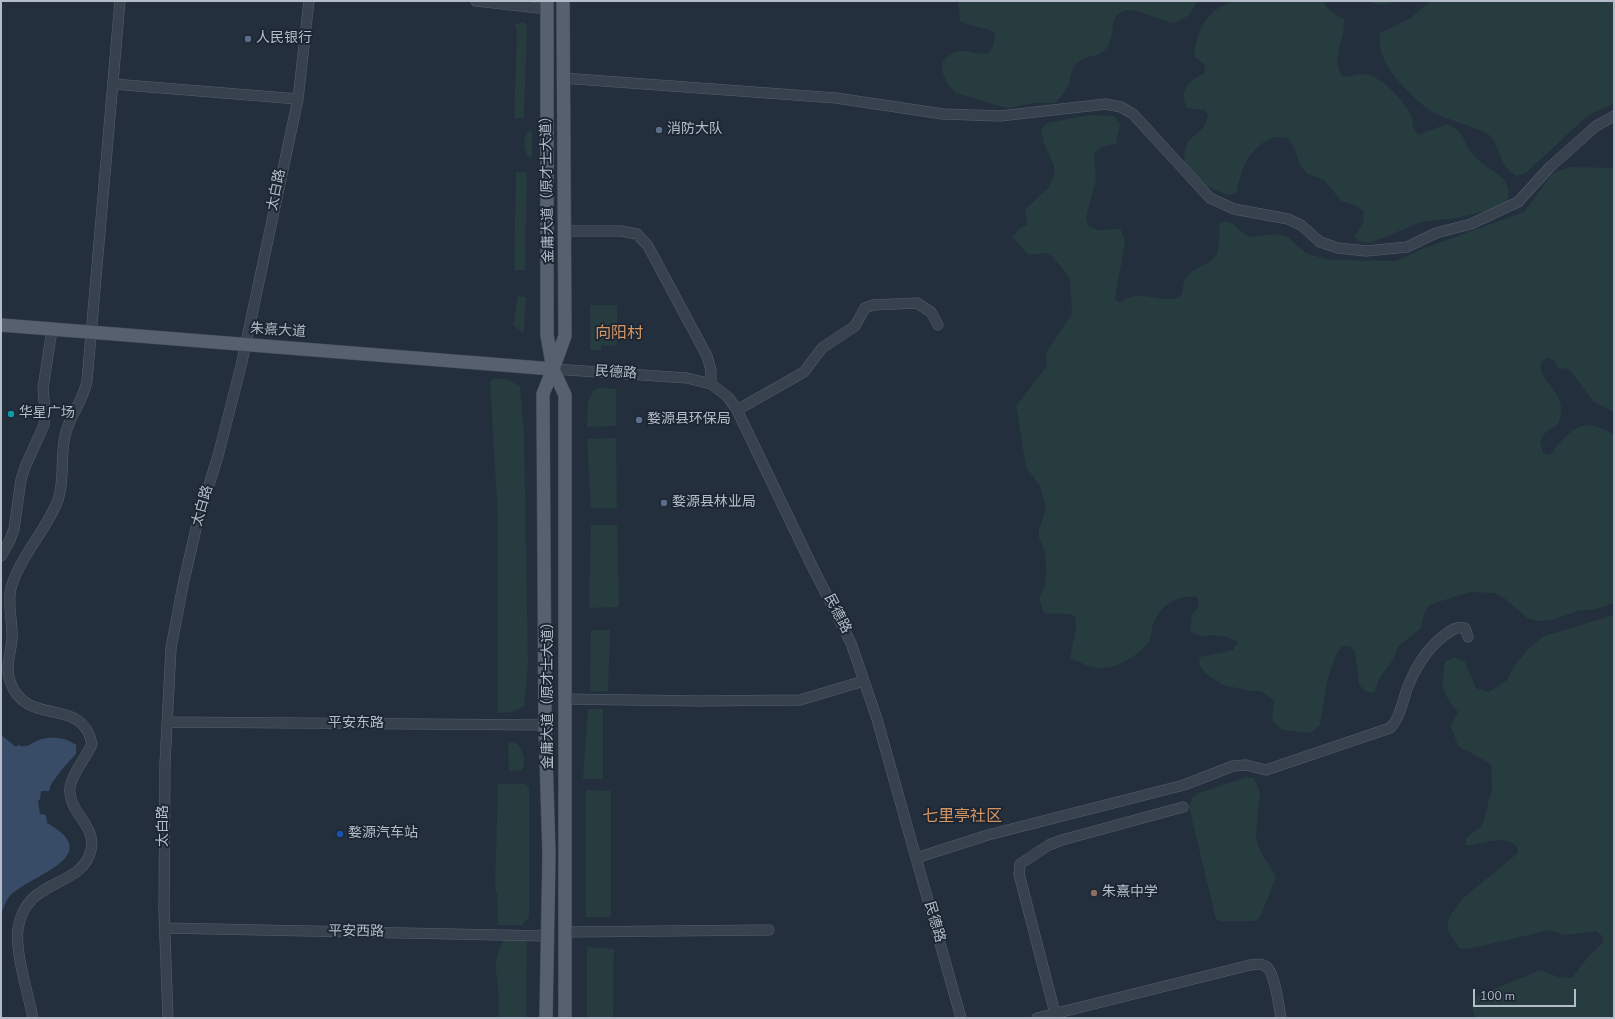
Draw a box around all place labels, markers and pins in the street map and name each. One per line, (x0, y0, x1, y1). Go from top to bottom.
place label: 人民银行 (256, 31, 312, 47)
marker: 人民银行 (243, 34, 253, 44)
place label: 消防大队 (667, 122, 723, 138)
marker: 消防大队 (654, 125, 664, 135)
place label: 华星广场 (19, 406, 75, 422)
marker: 华星广场 (6, 409, 16, 419)
place label: 婺源县环保局 (647, 412, 731, 428)
marker: 婺源县环保局 (634, 415, 644, 425)
place label: 婺源县林业局 (672, 495, 756, 511)
marker: 婺源县林业局 (659, 498, 669, 508)
place label: 婺源汽车站 (348, 826, 418, 842)
marker: 婺源汽车站 (335, 829, 345, 839)
place label: 朱熹中学 (1102, 885, 1158, 901)
marker: 朱熹中学 (1089, 888, 1099, 898)

